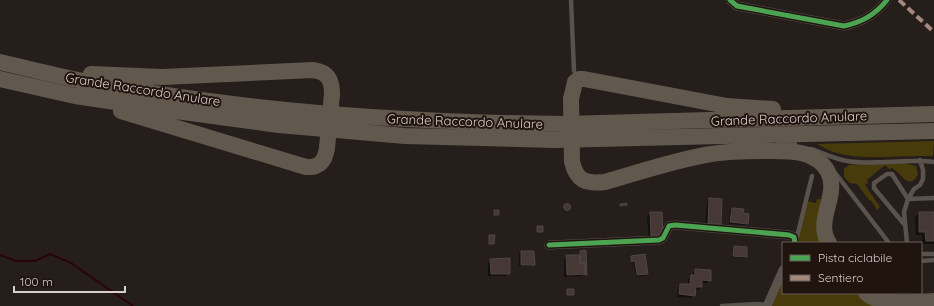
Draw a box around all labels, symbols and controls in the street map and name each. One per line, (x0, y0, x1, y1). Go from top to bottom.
street label: Grande Raccordo Anulare (65, 69, 221, 109)
street label: Grande Raccordo Anulare (711, 107, 867, 129)
street label: Grande Raccordo Anulare (387, 110, 543, 132)
legend (782, 242, 922, 294)
text: Pista ciclabile (818, 250, 892, 265)
scale bar (14, 268, 125, 294)
text: Sentiero (818, 270, 863, 285)
text: 100 m (20, 274, 53, 289)

